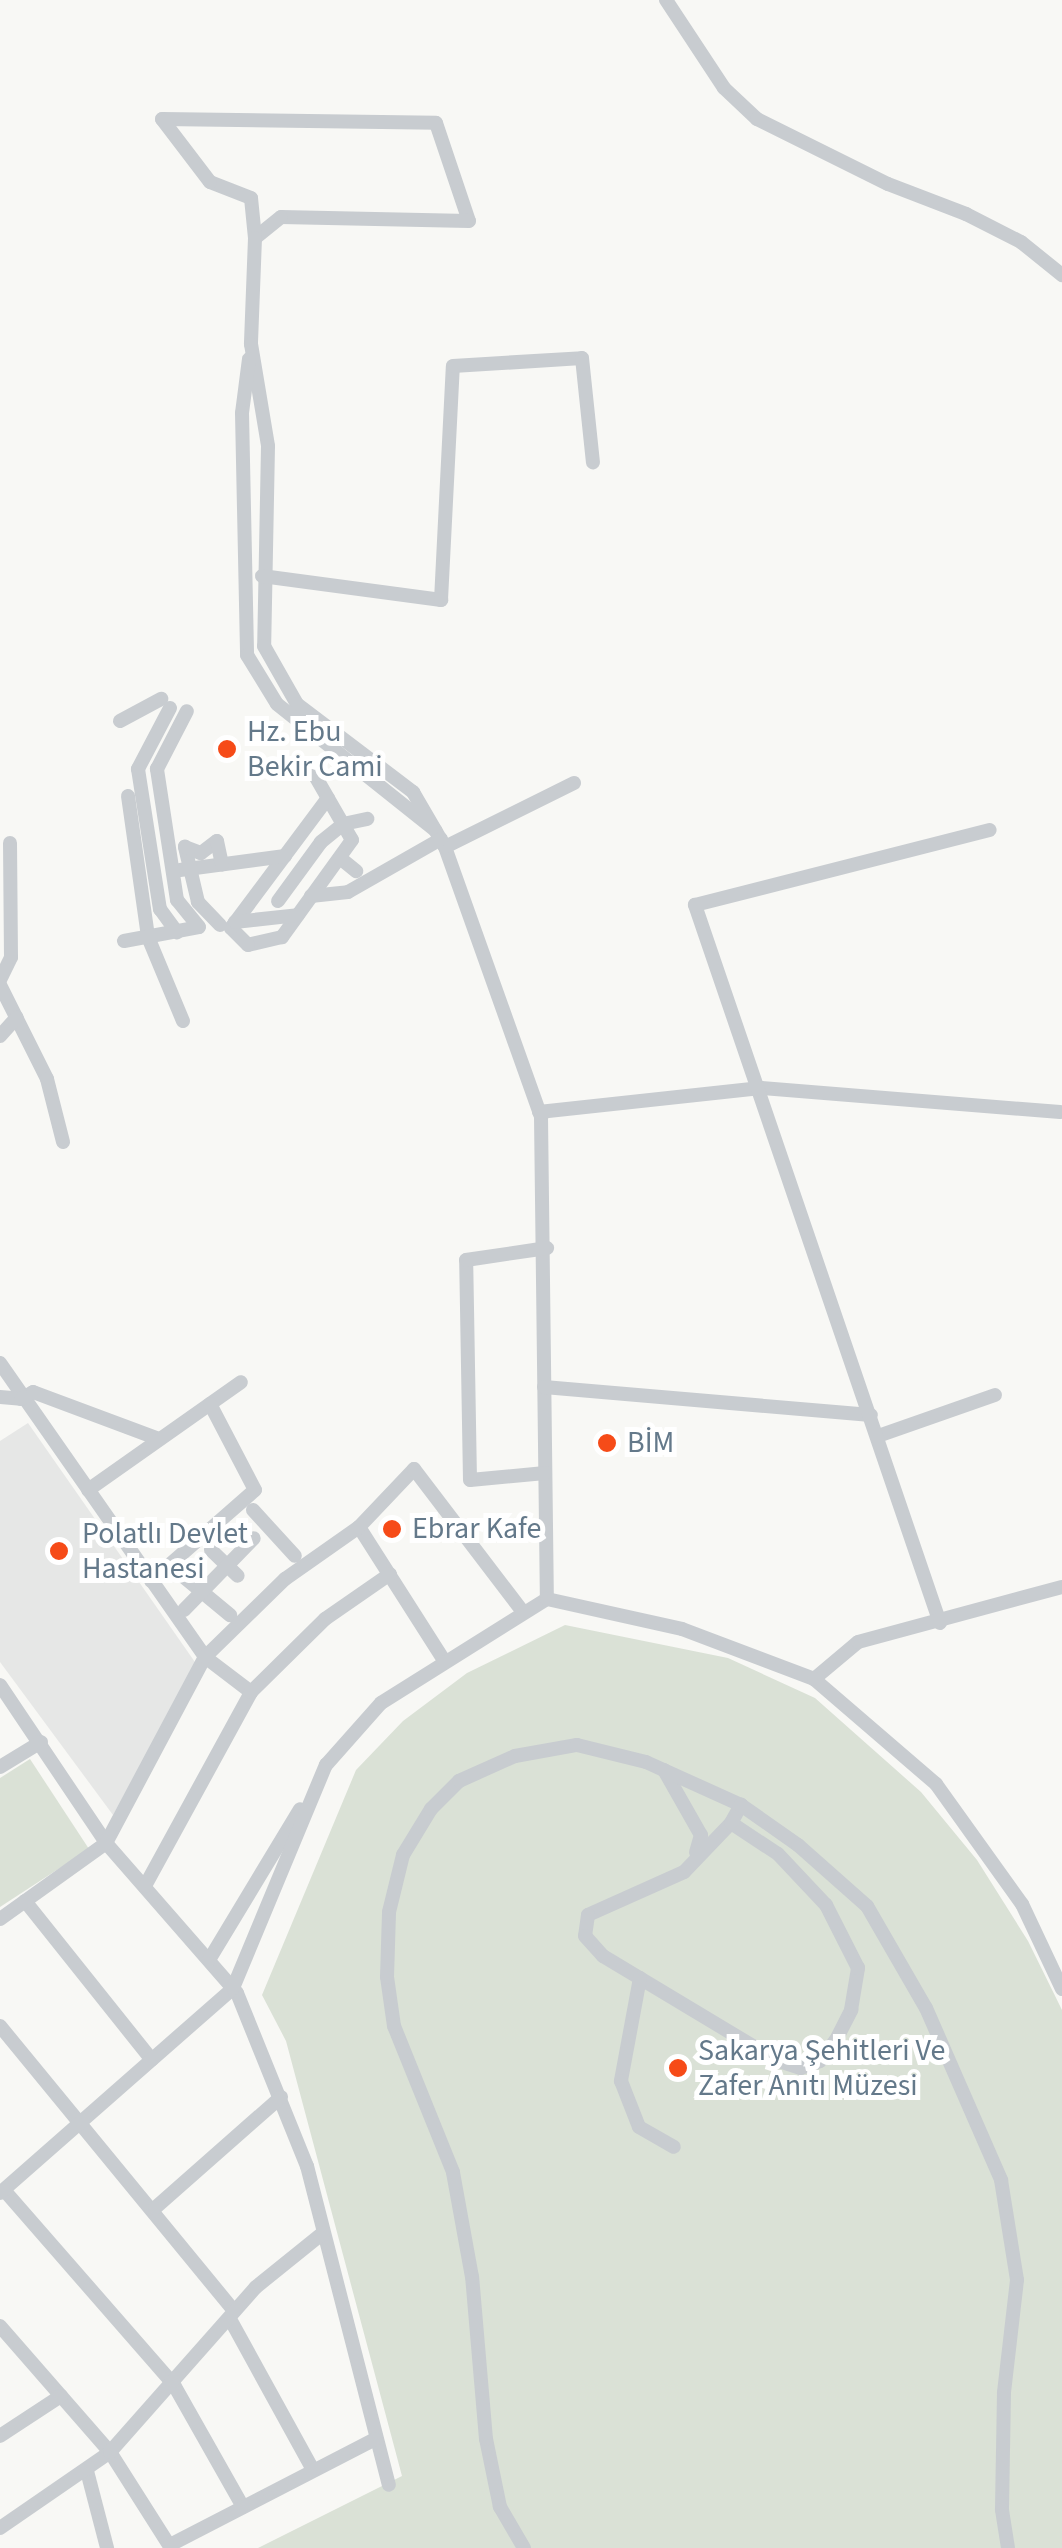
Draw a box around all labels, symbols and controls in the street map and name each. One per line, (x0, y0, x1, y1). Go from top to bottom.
place label: Hz. Ebu Bekir Cami (247, 714, 383, 784)
marker: Hz. Ebu Bekir Cami (216, 738, 238, 760)
place label: BİM (627, 1425, 674, 1461)
marker: BİM (596, 1432, 618, 1454)
place label: Ebrar Kafe (412, 1511, 541, 1547)
place label: Polatlı Devlet Hastanesi (82, 1516, 248, 1586)
marker: Ebrar Kafe (381, 1518, 403, 1540)
marker: Polatlı Devlet Hastanesi (46, 1538, 72, 1564)
place label: Sakarya Şehitleri Ve Zafer Anıtı Müzesi (698, 2033, 945, 2104)
marker: Sakarya Şehitleri Ve Zafer Anıtı Müzesi (667, 2057, 689, 2079)

